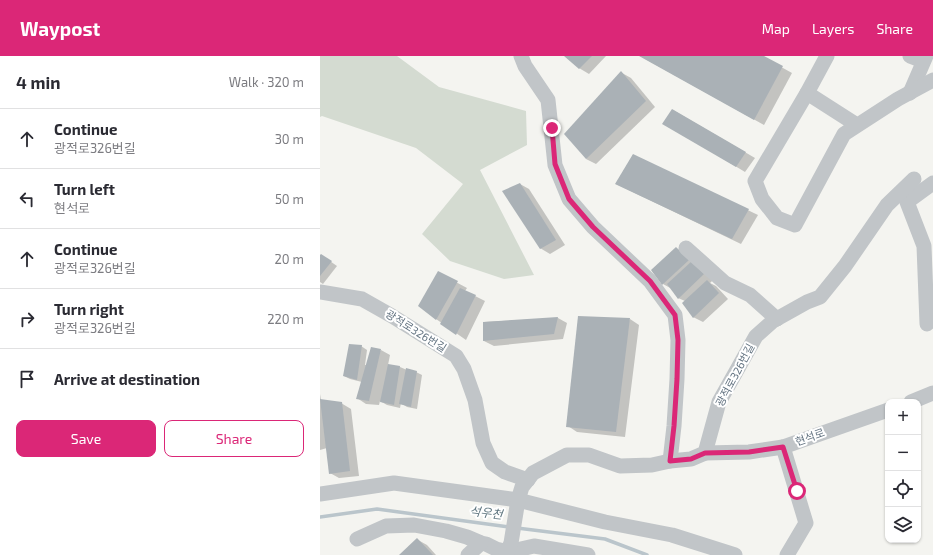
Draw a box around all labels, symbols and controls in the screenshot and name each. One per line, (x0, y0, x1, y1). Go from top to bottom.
text: Waypost (20, 17, 100, 40)
text: Map (762, 20, 790, 37)
text: Layers (812, 20, 854, 37)
text: Share (876, 20, 913, 37)
text: 4 min (16, 72, 60, 92)
text: Walk · 320 m (229, 74, 304, 90)
route end (543, 119, 561, 137)
text: Continue (54, 120, 117, 138)
icon: ahead (16, 128, 38, 150)
text: 30 m (275, 131, 304, 147)
text: 광적로326번길 (54, 140, 136, 156)
text: Turn left (54, 180, 115, 198)
icon: left (16, 188, 38, 210)
text: 50 m (275, 191, 304, 207)
text: 현석로 (54, 200, 90, 216)
text: Continue (54, 240, 117, 258)
icon: ahead (16, 248, 38, 270)
text: 20 m (275, 251, 304, 267)
text: 광적로326번길 (54, 260, 136, 276)
text: Turn right (54, 300, 124, 318)
street label: 광적로326번길 (383, 307, 449, 354)
icon: right (16, 308, 38, 330)
text: 220 m (267, 311, 304, 327)
text: 광적로326번길 (54, 320, 136, 336)
street label: 광적로326번길 (713, 341, 757, 408)
icon: arrive (16, 368, 38, 390)
text: Arrive at destination (54, 370, 200, 388)
map controls (885, 399, 921, 543)
button: + (885, 399, 921, 435)
button: Save (16, 420, 156, 457)
button: Share (164, 420, 304, 457)
street label: 현석로 (793, 425, 826, 448)
button: − (885, 435, 921, 471)
button: locate (885, 471, 921, 507)
route start (788, 482, 806, 500)
water label: 석우천 (469, 503, 505, 521)
button: layers (885, 507, 921, 543)

